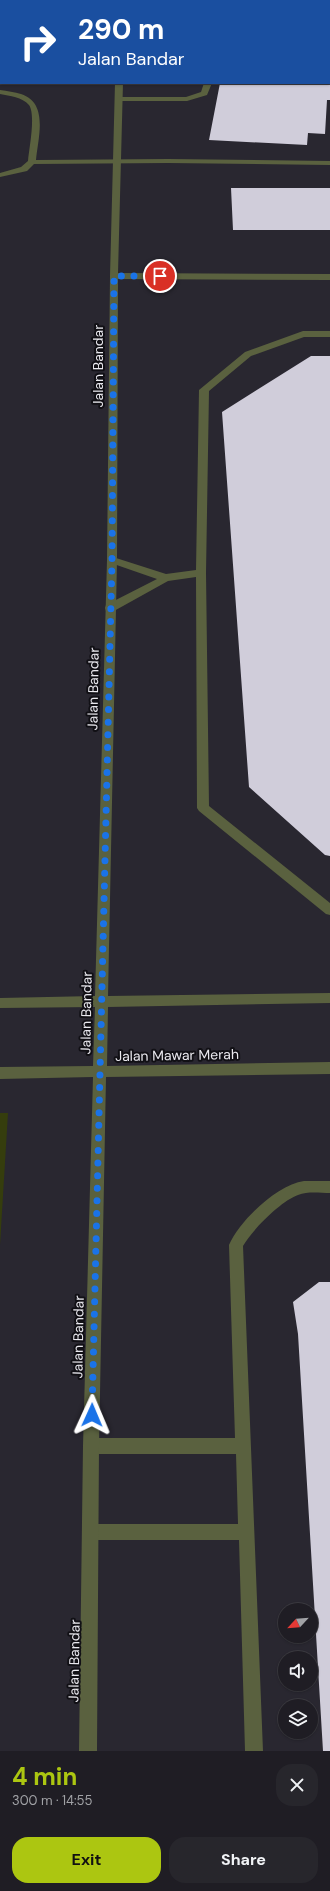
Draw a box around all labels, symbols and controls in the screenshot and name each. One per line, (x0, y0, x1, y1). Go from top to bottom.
text: 290 m (78, 11, 164, 48)
icon: right (12, 16, 64, 68)
text: Jalan Bandar (78, 47, 184, 71)
pin (143, 259, 177, 293)
icon: arrive (149, 265, 171, 287)
street label: Jalan Bandar (89, 325, 107, 407)
street label: Jalan Bandar (83, 647, 103, 731)
street label: Jalan Bandar (76, 971, 96, 1055)
street label: Jalan Mawar Merah (115, 1045, 239, 1065)
street label: Jalan Bandar (68, 1295, 88, 1379)
position arrow (71, 1394, 113, 1436)
north arrow (278, 1603, 318, 1643)
map controls (278, 1603, 318, 1739)
street label: Jalan Bandar (64, 1619, 84, 1703)
button: sound (278, 1651, 318, 1691)
button: layers (278, 1699, 318, 1739)
text: 4 min (12, 1761, 77, 1792)
button: close (276, 1764, 318, 1806)
text: 300 m · 14:55 (12, 1792, 92, 1809)
button: Exit (12, 1837, 161, 1883)
button: Share (169, 1837, 318, 1883)

